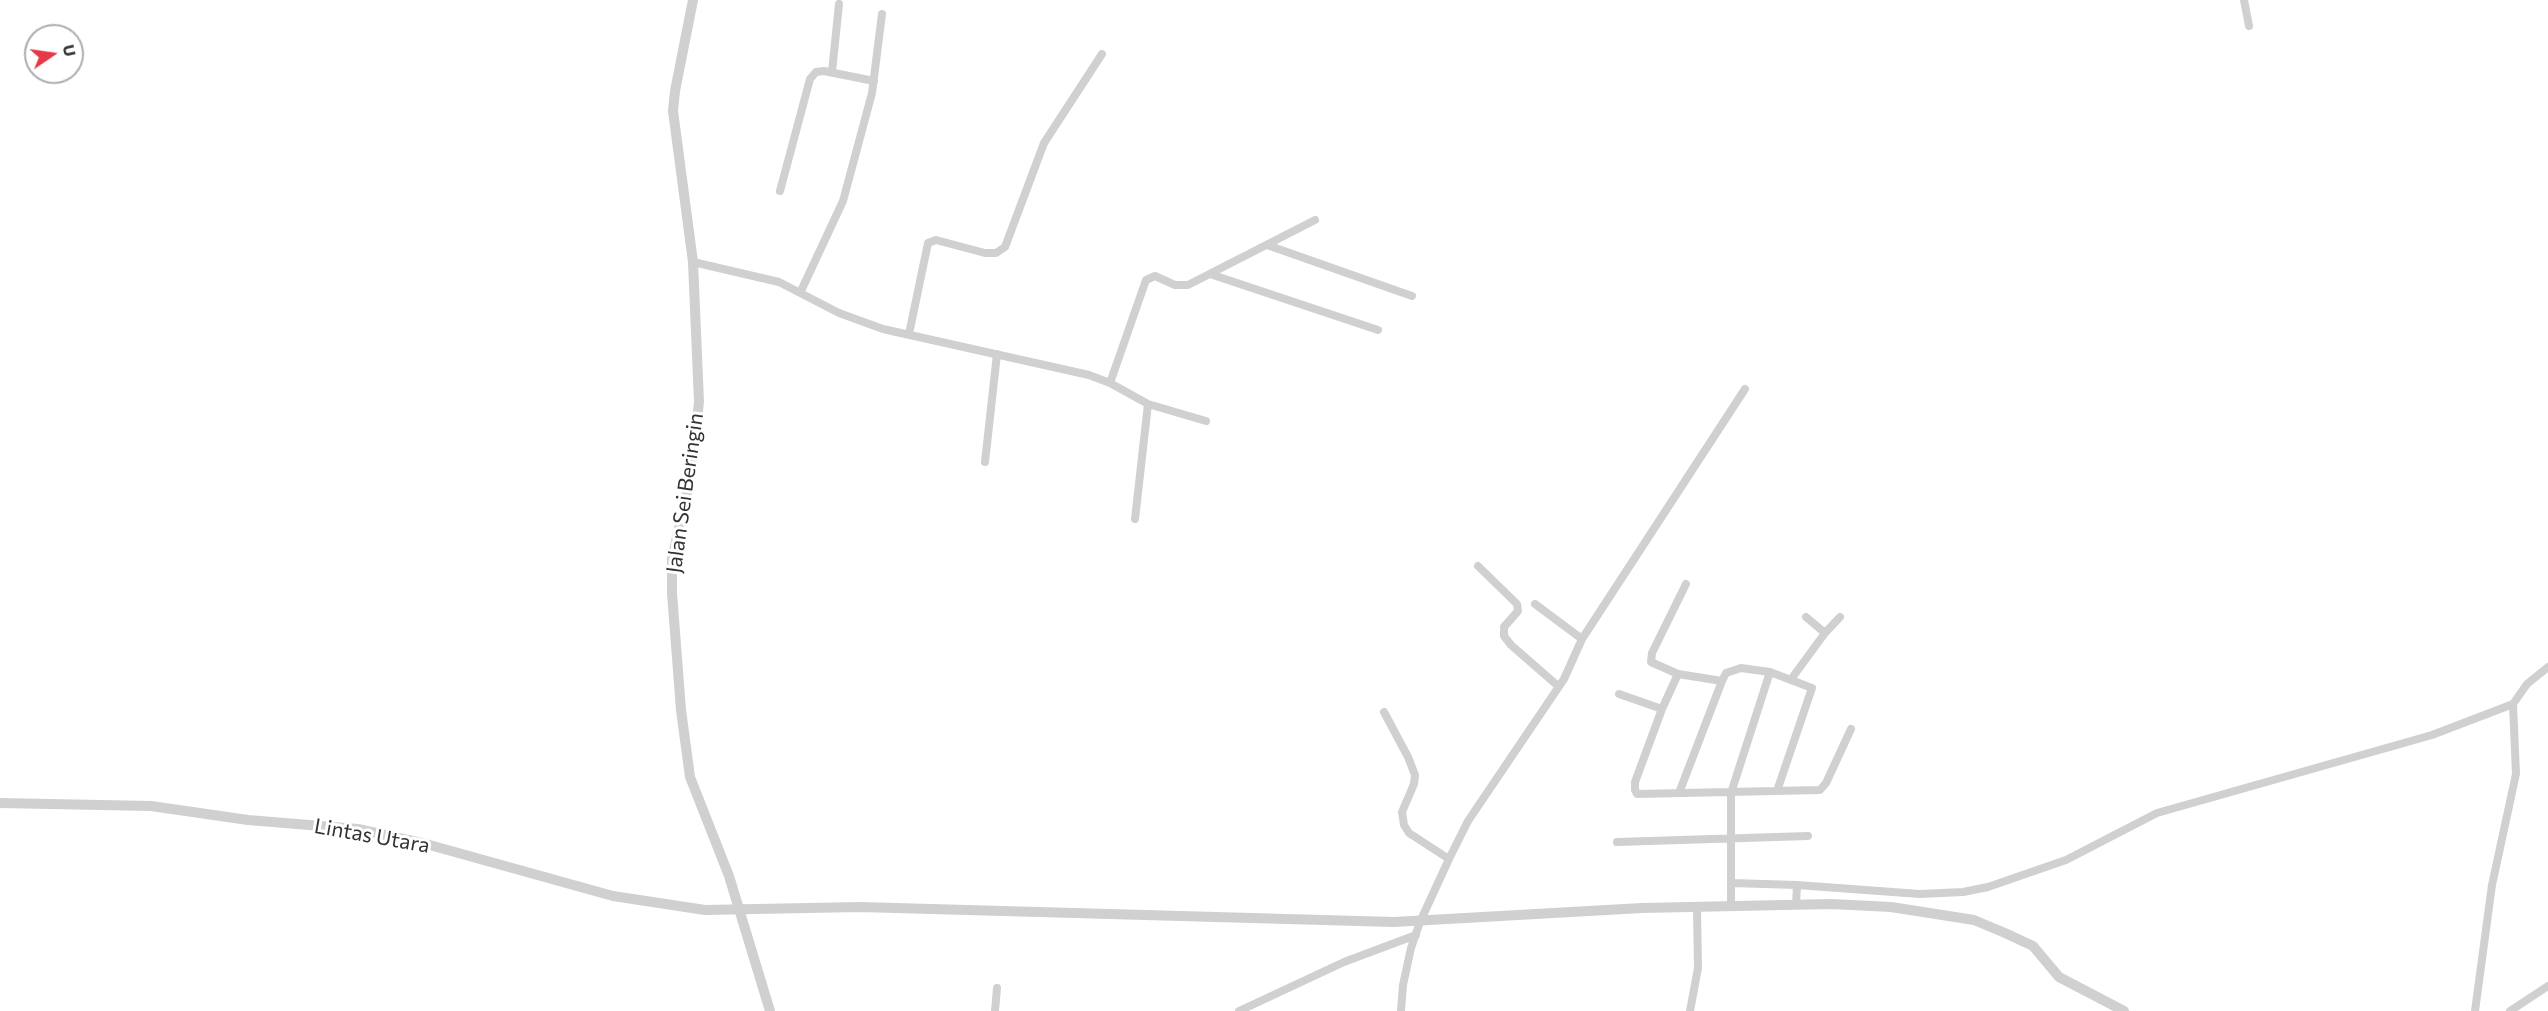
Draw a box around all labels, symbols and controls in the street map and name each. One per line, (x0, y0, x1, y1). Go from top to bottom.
north arrow (24, 24, 84, 84)
text: U (60, 42, 81, 58)
street label: Jalan Sei Beringin (661, 411, 709, 575)
street label: Lintas Utara (312, 813, 432, 859)

